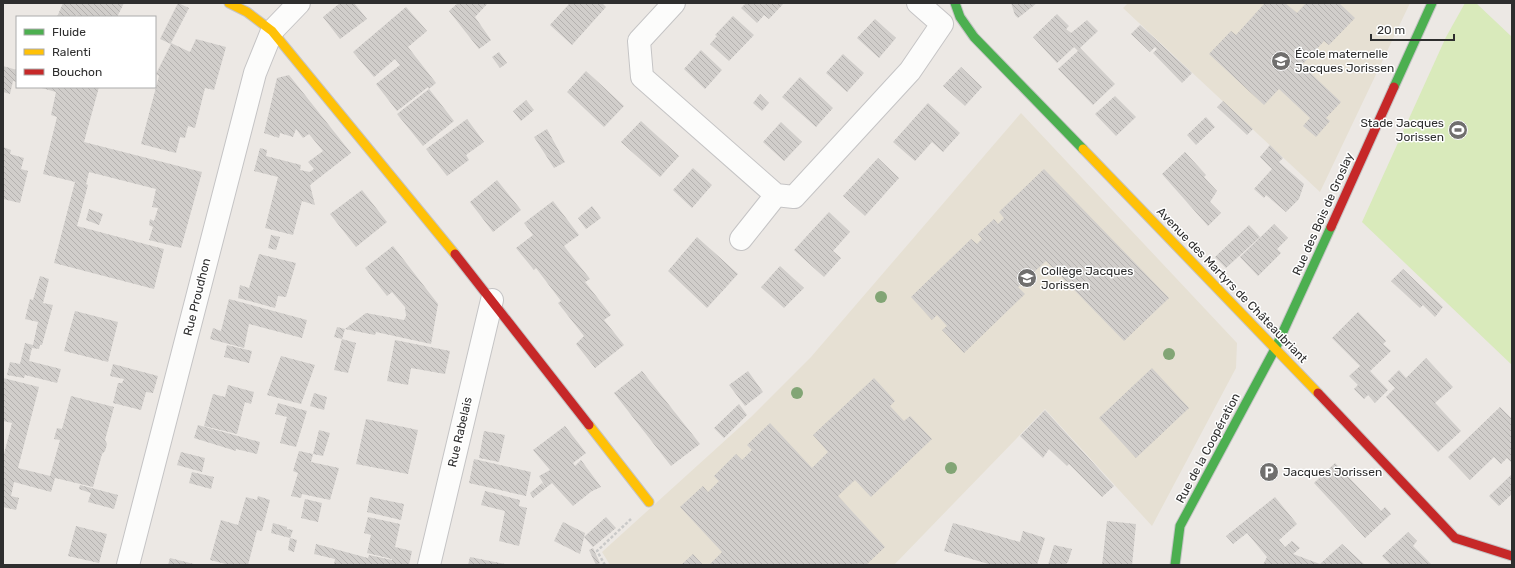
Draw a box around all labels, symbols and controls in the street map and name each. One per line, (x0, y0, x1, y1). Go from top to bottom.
legend (16, 16, 156, 88)
scale bar (1371, 16, 1454, 42)
text: 20 m (1377, 23, 1405, 37)
text: Fluide (52, 25, 86, 39)
text: Ralenti (52, 45, 91, 59)
place label: École maternelle Jacques Jorissen (1295, 47, 1394, 75)
school or university icon: École maternelle Jacques Jorissen (1270, 50, 1292, 72)
text: Bouchon (52, 65, 102, 79)
place label: Stade Jacques Jorissen (1360, 116, 1444, 144)
sports icon: Stade Jacques Jorissen (1447, 119, 1469, 141)
street label: Rue des Bois de Groslay (1290, 150, 1357, 278)
street label: Avenue des Martyrs de Châteaubriant (1154, 204, 1310, 366)
street label: Rue Proudhon (181, 257, 213, 337)
place label: Collège Jacques Jorissen (1041, 264, 1133, 292)
school or university icon: Collège Jacques Jorissen (1016, 267, 1038, 289)
street label: Rue de la Coopération (1173, 391, 1243, 505)
street label: Rue Rabelais (445, 396, 475, 468)
parking icon: Jacques Jorissen (1258, 461, 1280, 483)
place label: Jacques Jorissen (1283, 465, 1382, 479)

